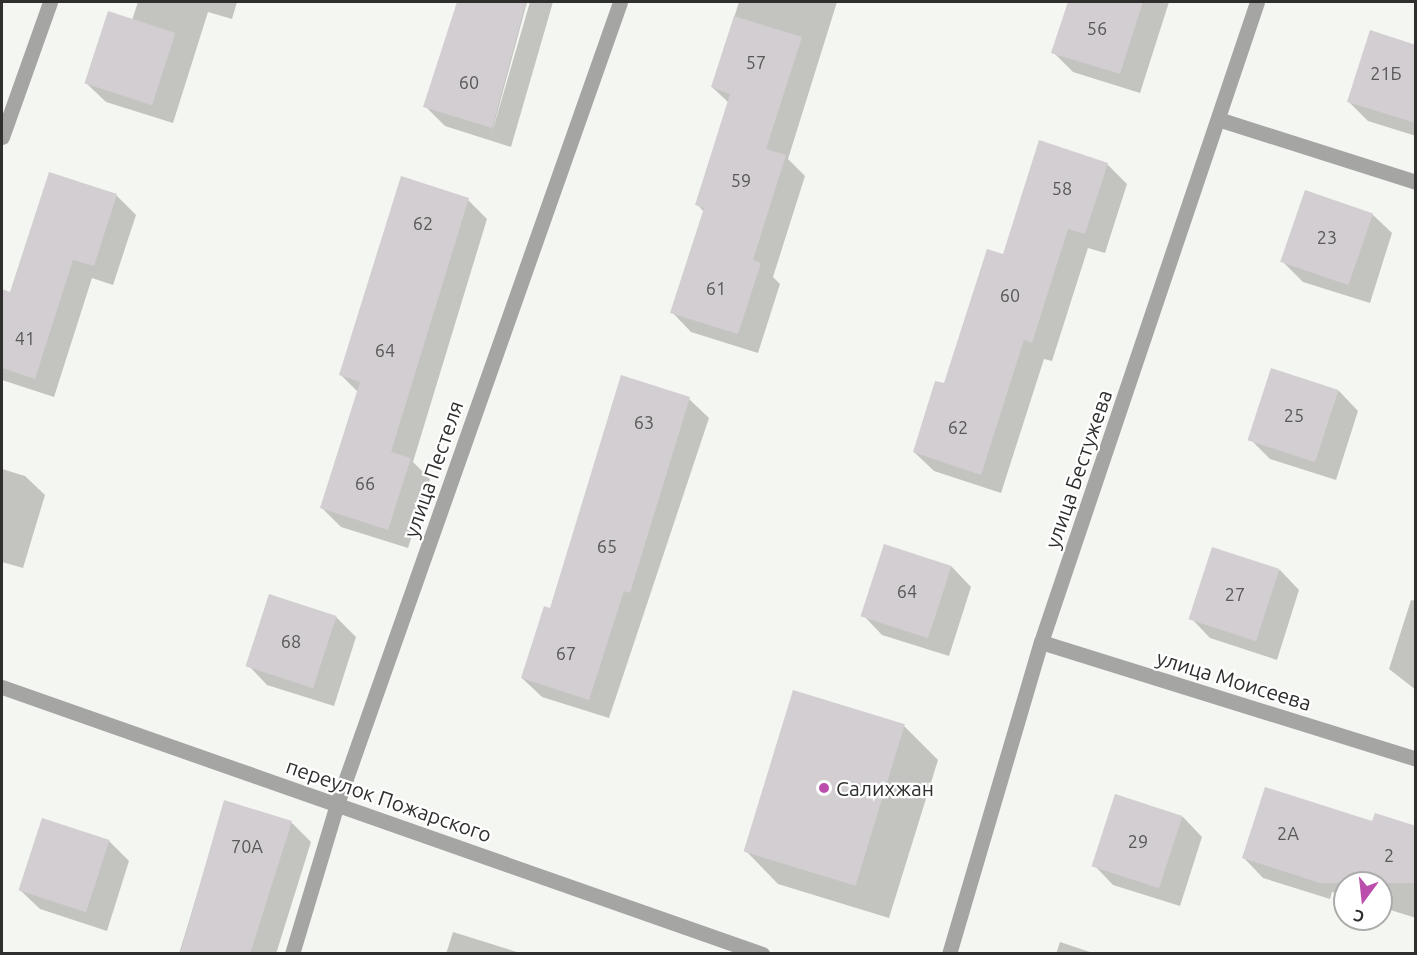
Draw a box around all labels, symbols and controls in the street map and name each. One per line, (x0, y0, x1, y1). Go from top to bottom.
house number: 56 (1087, 17, 1107, 39)
house number: 57 (746, 51, 766, 73)
house number: 21Б (1370, 62, 1402, 84)
house number: 60 (459, 71, 479, 93)
house number: 59 (731, 169, 751, 191)
house number: 58 (1052, 177, 1072, 199)
house number: 62 (413, 212, 433, 234)
house number: 23 (1317, 226, 1337, 248)
house number: 61 (706, 277, 726, 299)
house number: 60 (1000, 284, 1020, 306)
house number: 41 (15, 327, 35, 349)
house number: 64 (375, 339, 395, 361)
street label: улица Бестужева (1039, 386, 1117, 552)
street label: улица Пестеля (398, 397, 468, 541)
house number: 25 (1284, 404, 1304, 426)
house number: 63 (634, 411, 654, 433)
house number: 62 (948, 416, 968, 438)
house number: 66 (355, 472, 375, 494)
house number: 65 (597, 535, 617, 557)
house number: 64 (897, 580, 917, 602)
house number: 27 (1225, 583, 1245, 605)
house number: 68 (281, 630, 301, 652)
house number: 67 (556, 642, 576, 664)
street label: улица Моисеева (1154, 644, 1314, 716)
street label: переулок Пожарского (283, 753, 495, 847)
place label: Салихжан (836, 775, 934, 801)
marker: Салихжан (817, 781, 831, 795)
house number: 2А (1277, 822, 1299, 844)
house number: 29 (1128, 830, 1148, 852)
house number: 70А (231, 835, 263, 857)
house number: 2 (1384, 844, 1394, 866)
north arrow (1333, 871, 1393, 931)
text: С (1352, 906, 1366, 926)

